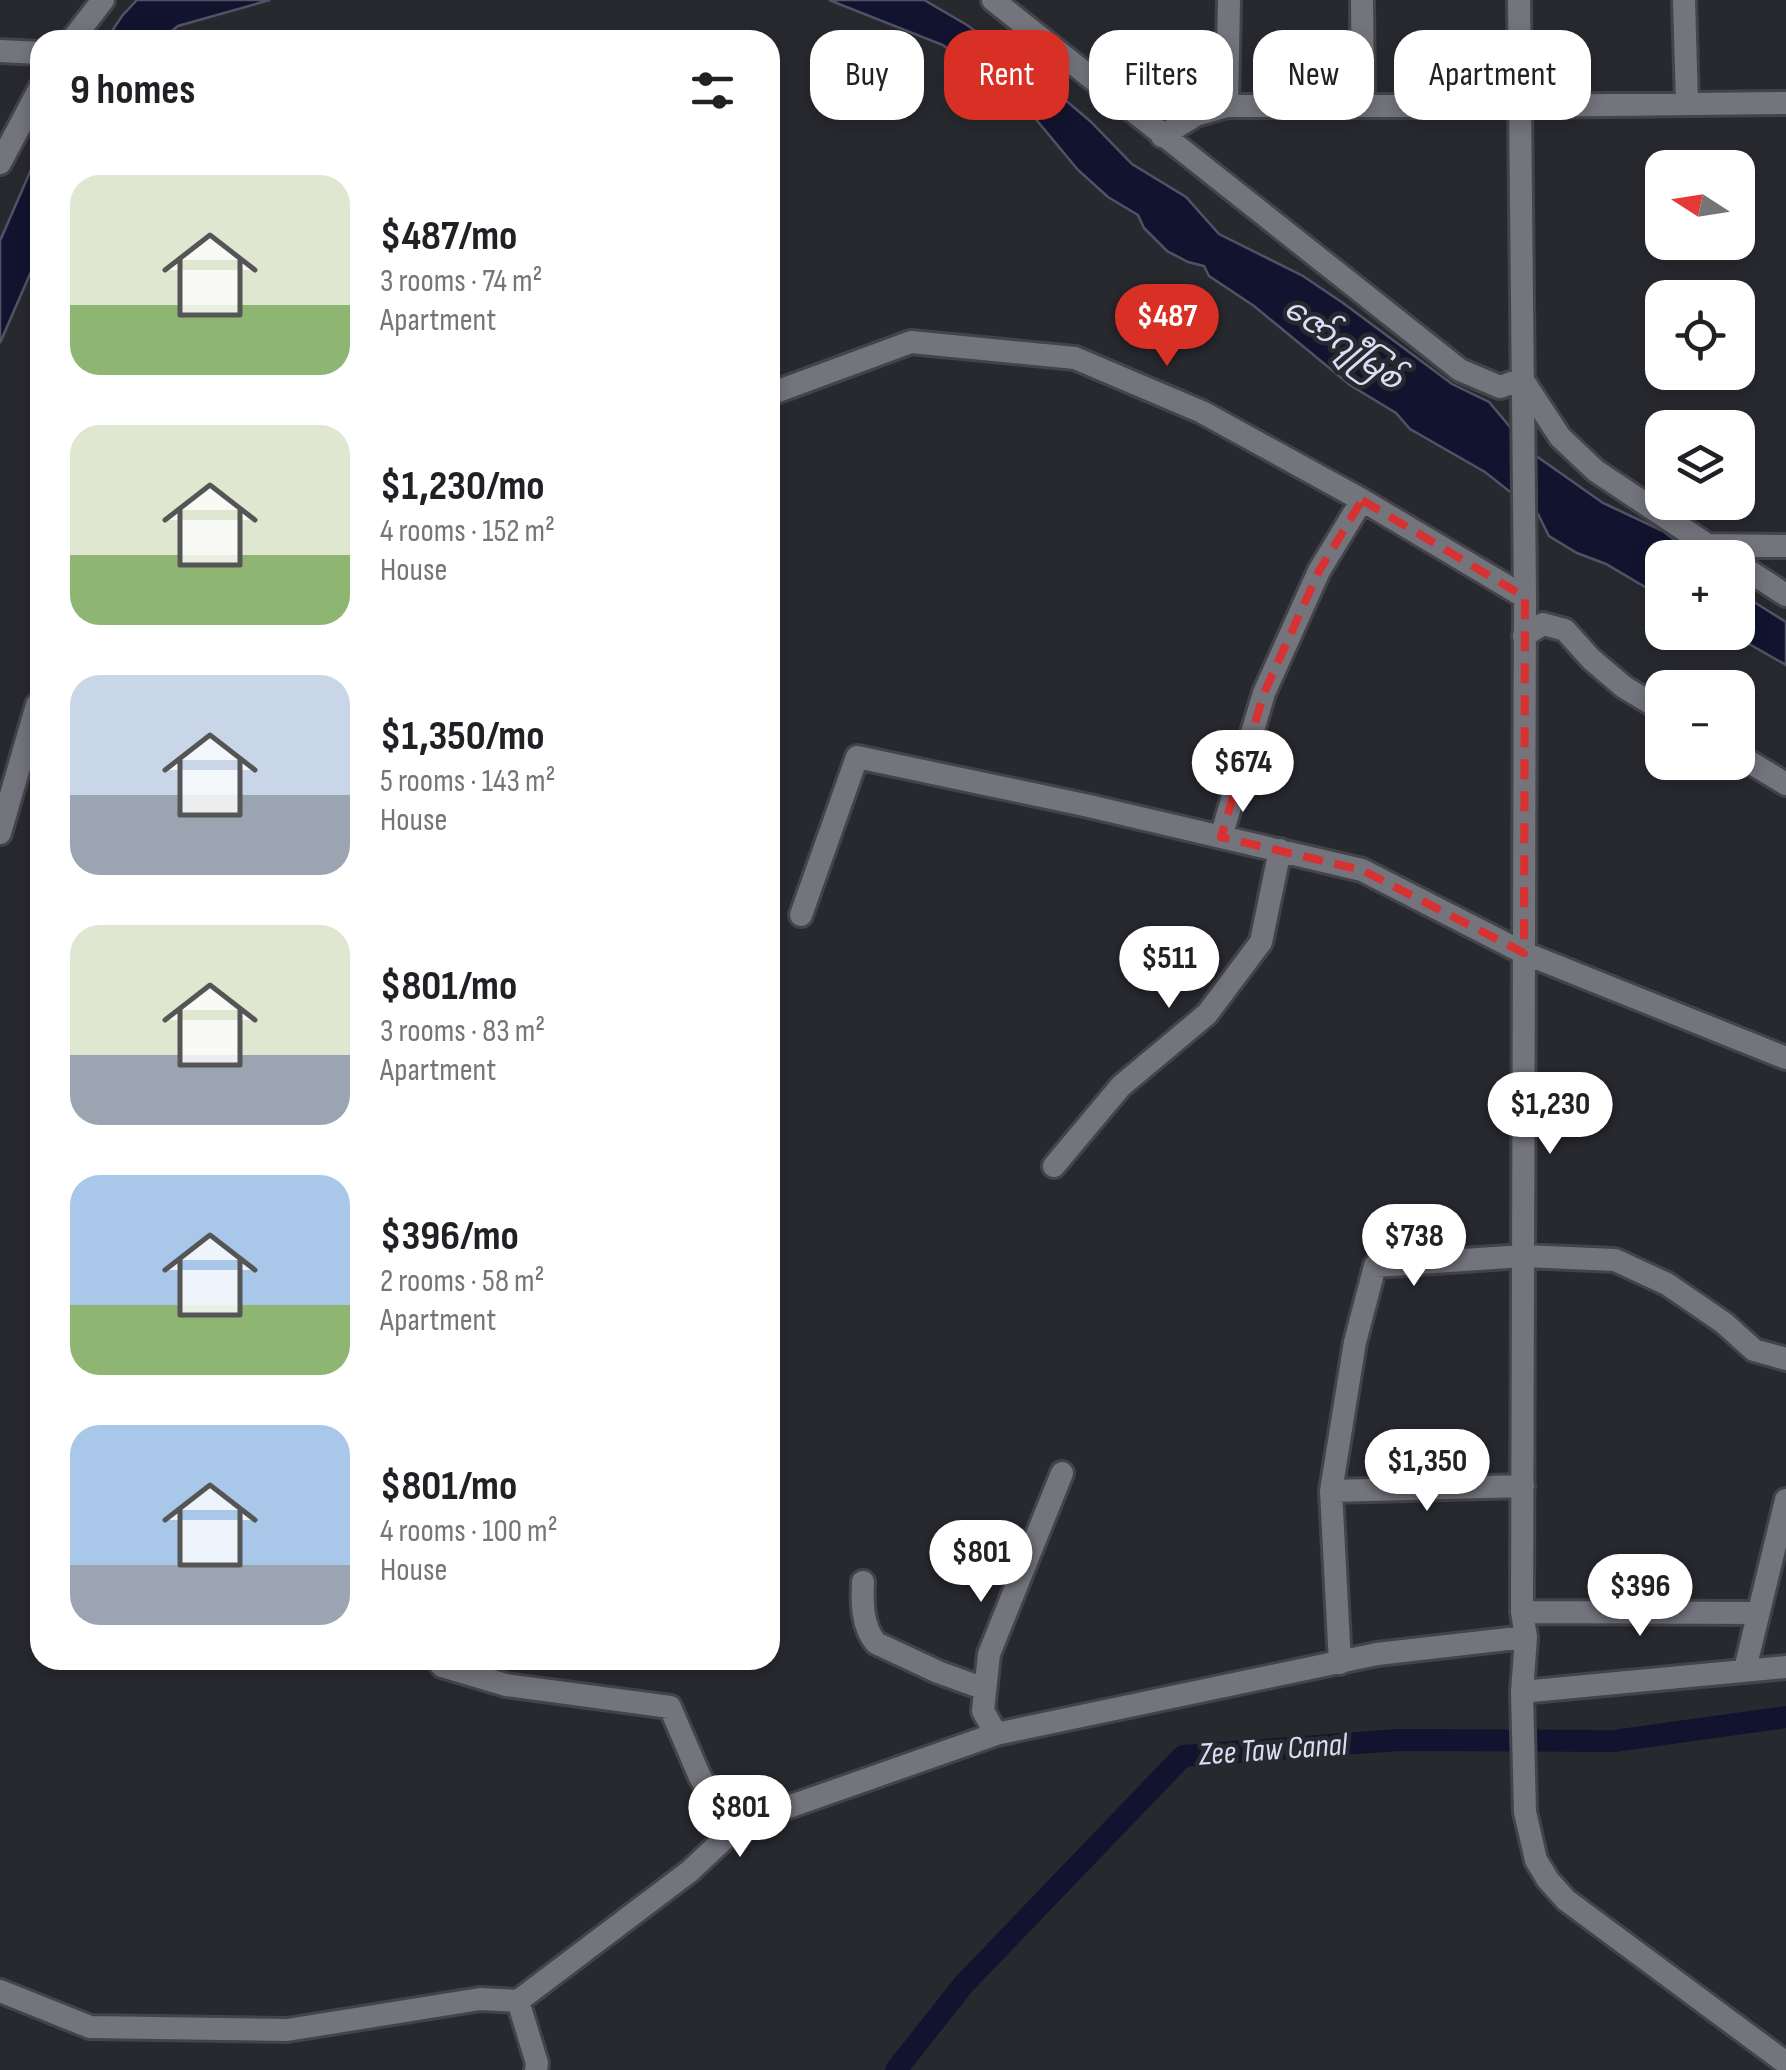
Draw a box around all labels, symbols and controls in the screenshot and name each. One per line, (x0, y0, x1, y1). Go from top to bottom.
chip: Buy (810, 30, 924, 120)
chip: Rent (944, 30, 1069, 120)
chip: Filters (1089, 30, 1233, 120)
chip: New (1253, 30, 1374, 120)
chip: Apartment (1394, 30, 1591, 120)
icon: filters (685, 63, 740, 118)
text: 9 homes (70, 65, 195, 116)
north arrow (1645, 150, 1755, 260)
map controls (1645, 150, 1755, 780)
text: $487/mo (380, 211, 517, 262)
icon: home (150, 215, 270, 335)
text: 3 rooms · 74 m² (380, 262, 542, 301)
button: locate (1645, 280, 1755, 390)
pin: $487 (1108, 284, 1226, 369)
water label: ဇော်ဂျီမြစ် (1273, 286, 1414, 404)
text: $487 (1137, 297, 1197, 336)
text: Apartment (380, 301, 496, 340)
button: layers (1645, 410, 1755, 520)
text: $1,230/mo (380, 461, 545, 512)
icon: home (150, 465, 270, 585)
text: 4 rooms · 152 m² (380, 512, 555, 551)
button: + (1645, 540, 1755, 650)
text: House (380, 551, 447, 590)
button: − (1645, 670, 1755, 780)
text: $1,350/mo (380, 711, 544, 762)
icon: home (150, 715, 270, 835)
pin: $674 (1184, 730, 1302, 815)
text: $674 (1214, 743, 1272, 782)
text: 5 rooms · 143 m² (380, 762, 555, 801)
text: House (380, 801, 447, 840)
pin: $511 (1110, 926, 1228, 1011)
text: $511 (1141, 939, 1197, 978)
text: $801/mo (380, 961, 517, 1012)
icon: home (150, 965, 270, 1085)
text: 3 rooms · 83 m² (380, 1012, 545, 1051)
text: Apartment (380, 1051, 496, 1090)
pin: $1,230 (1469, 1072, 1631, 1157)
text: $1,230 (1510, 1085, 1590, 1124)
pin: $738 (1355, 1204, 1473, 1289)
text: $396/mo (380, 1211, 519, 1262)
icon: home (150, 1215, 270, 1335)
text: $738 (1384, 1217, 1444, 1256)
text: 2 rooms · 58 m² (380, 1262, 545, 1301)
text: Apartment (380, 1301, 496, 1340)
pin: $1,350 (1346, 1429, 1508, 1514)
text: $1,350 (1387, 1442, 1467, 1481)
text: $801/mo (380, 1461, 517, 1512)
icon: home (150, 1465, 270, 1585)
text: 4 rooms · 100 m² (380, 1512, 558, 1551)
pin: $801 (922, 1520, 1040, 1605)
text: $801 (951, 1533, 1011, 1572)
text: House (380, 1551, 447, 1590)
pin: $396 (1581, 1554, 1699, 1639)
text: $396 (1610, 1567, 1670, 1606)
water label: Zee Taw Canal (1196, 1725, 1350, 1775)
pin: $801 (681, 1775, 799, 1860)
text: $801 (710, 1788, 770, 1827)

